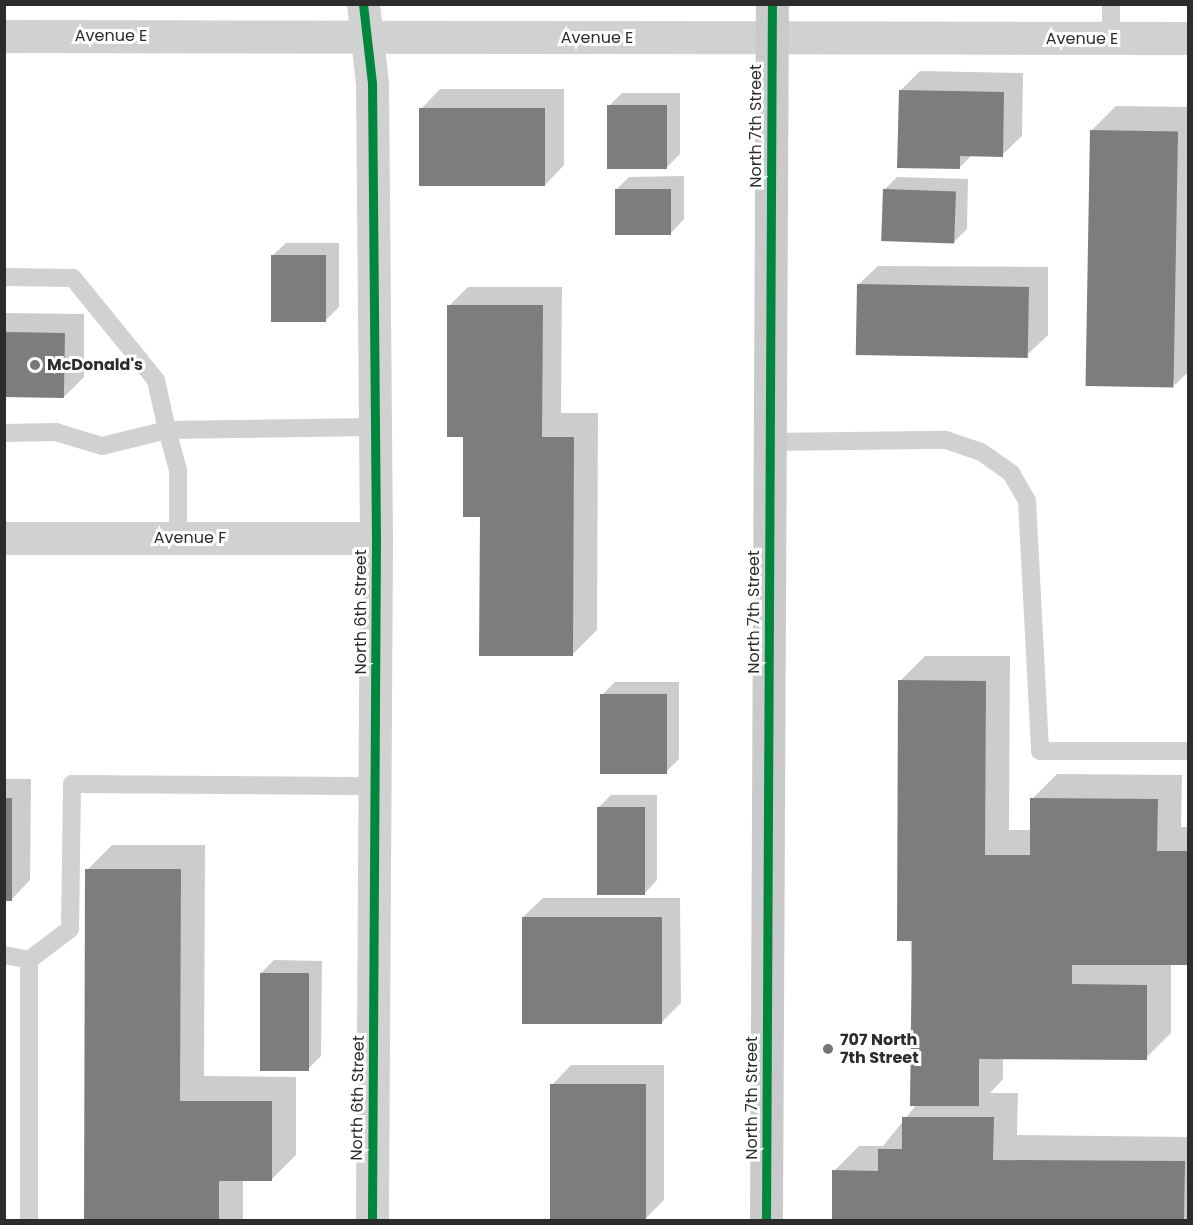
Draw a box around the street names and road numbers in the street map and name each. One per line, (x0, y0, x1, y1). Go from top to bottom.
street label: Avenue E (75, 26, 147, 46)
street label: Avenue E (561, 28, 633, 48)
street label: Avenue E (1046, 29, 1118, 49)
street label: North 7th Street (746, 64, 766, 188)
street label: Avenue F (154, 528, 226, 548)
street label: North 6th Street (351, 549, 371, 675)
street label: North 7th Street (744, 550, 764, 674)
street label: North 6th Street (347, 1035, 369, 1161)
street label: North 7th Street (742, 1036, 762, 1160)

